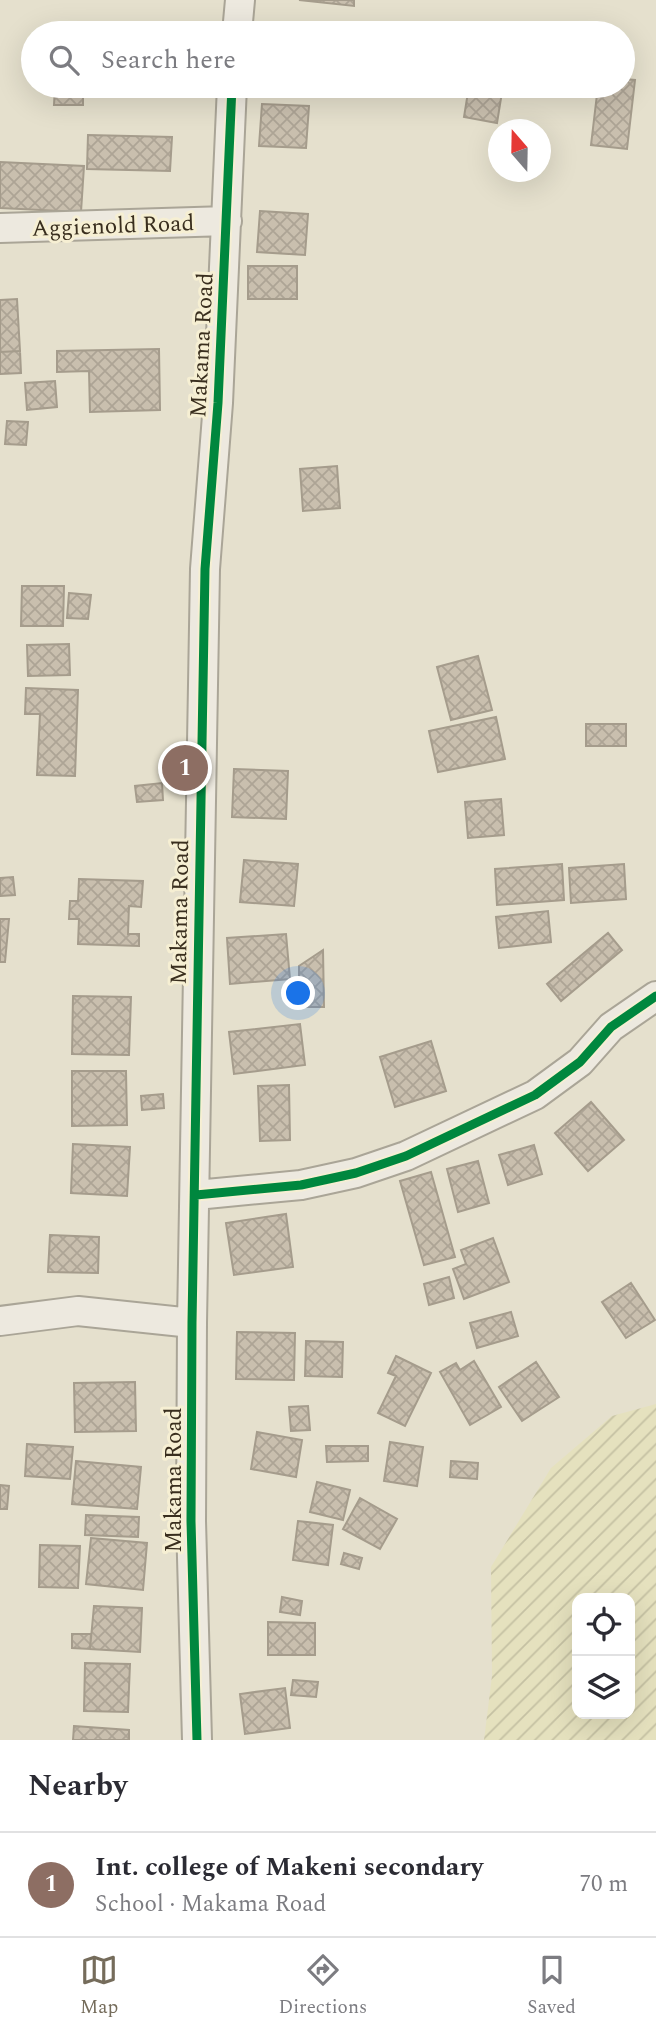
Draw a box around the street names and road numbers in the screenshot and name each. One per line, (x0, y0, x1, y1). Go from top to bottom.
street label: Aggienold Road (31, 206, 195, 247)
street label: Makama Road (181, 271, 224, 419)
street label: Makama Road (162, 839, 199, 985)
street label: Makama Road (157, 1407, 192, 1553)

